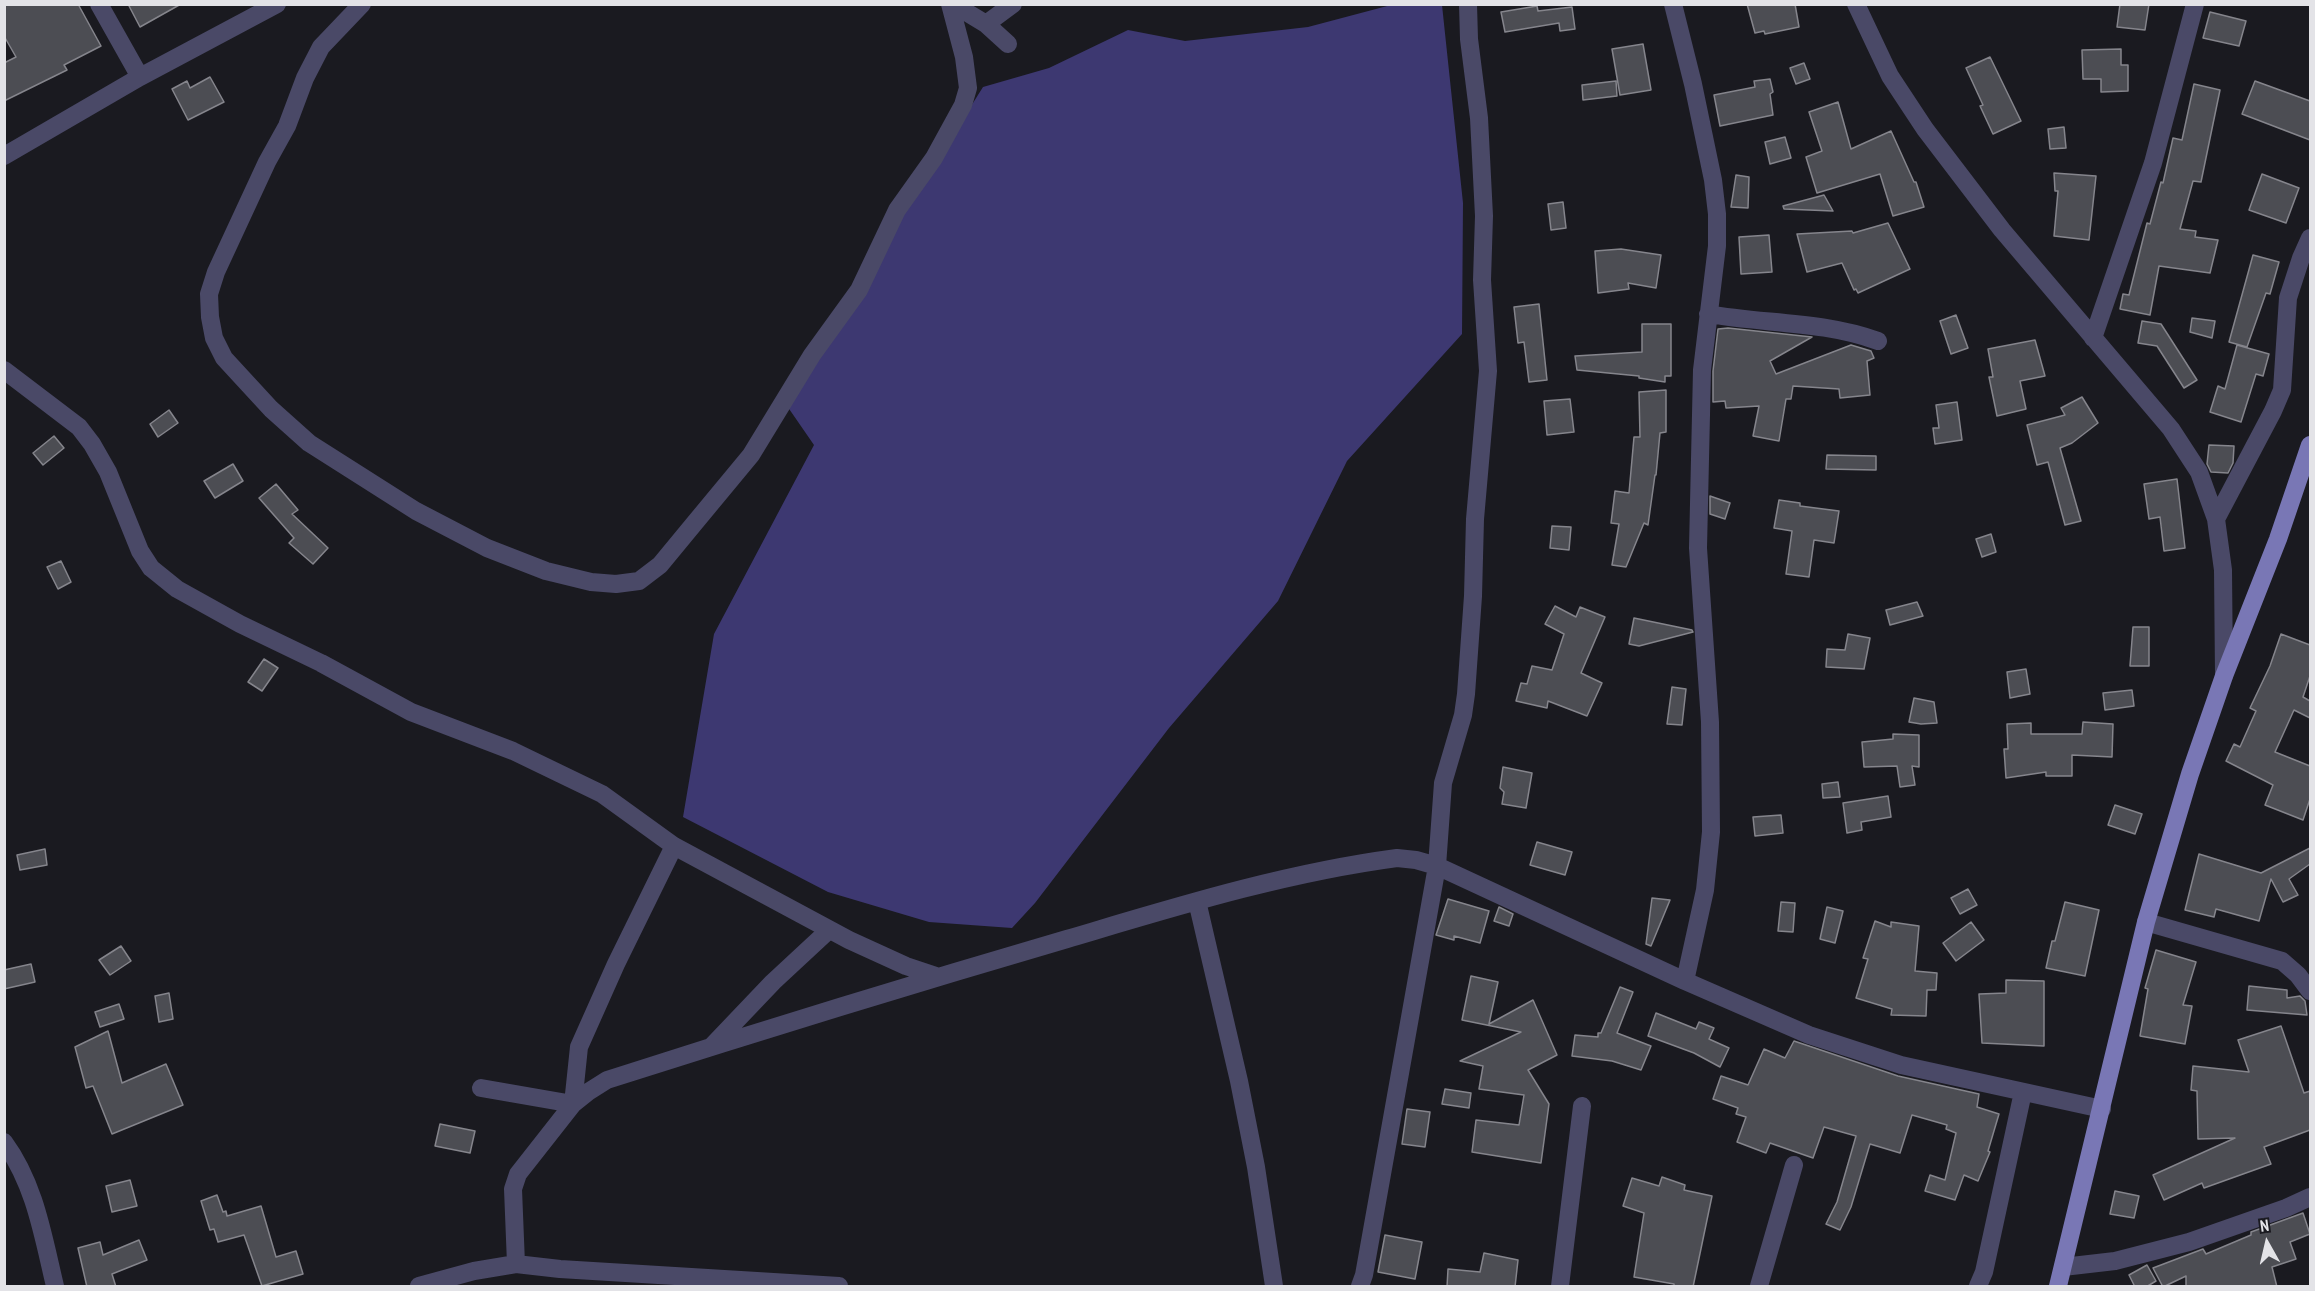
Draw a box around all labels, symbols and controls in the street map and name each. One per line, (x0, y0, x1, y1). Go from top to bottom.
north arrow (2237, 1213, 2297, 1273)
text: N (2259, 1215, 2270, 1236)

